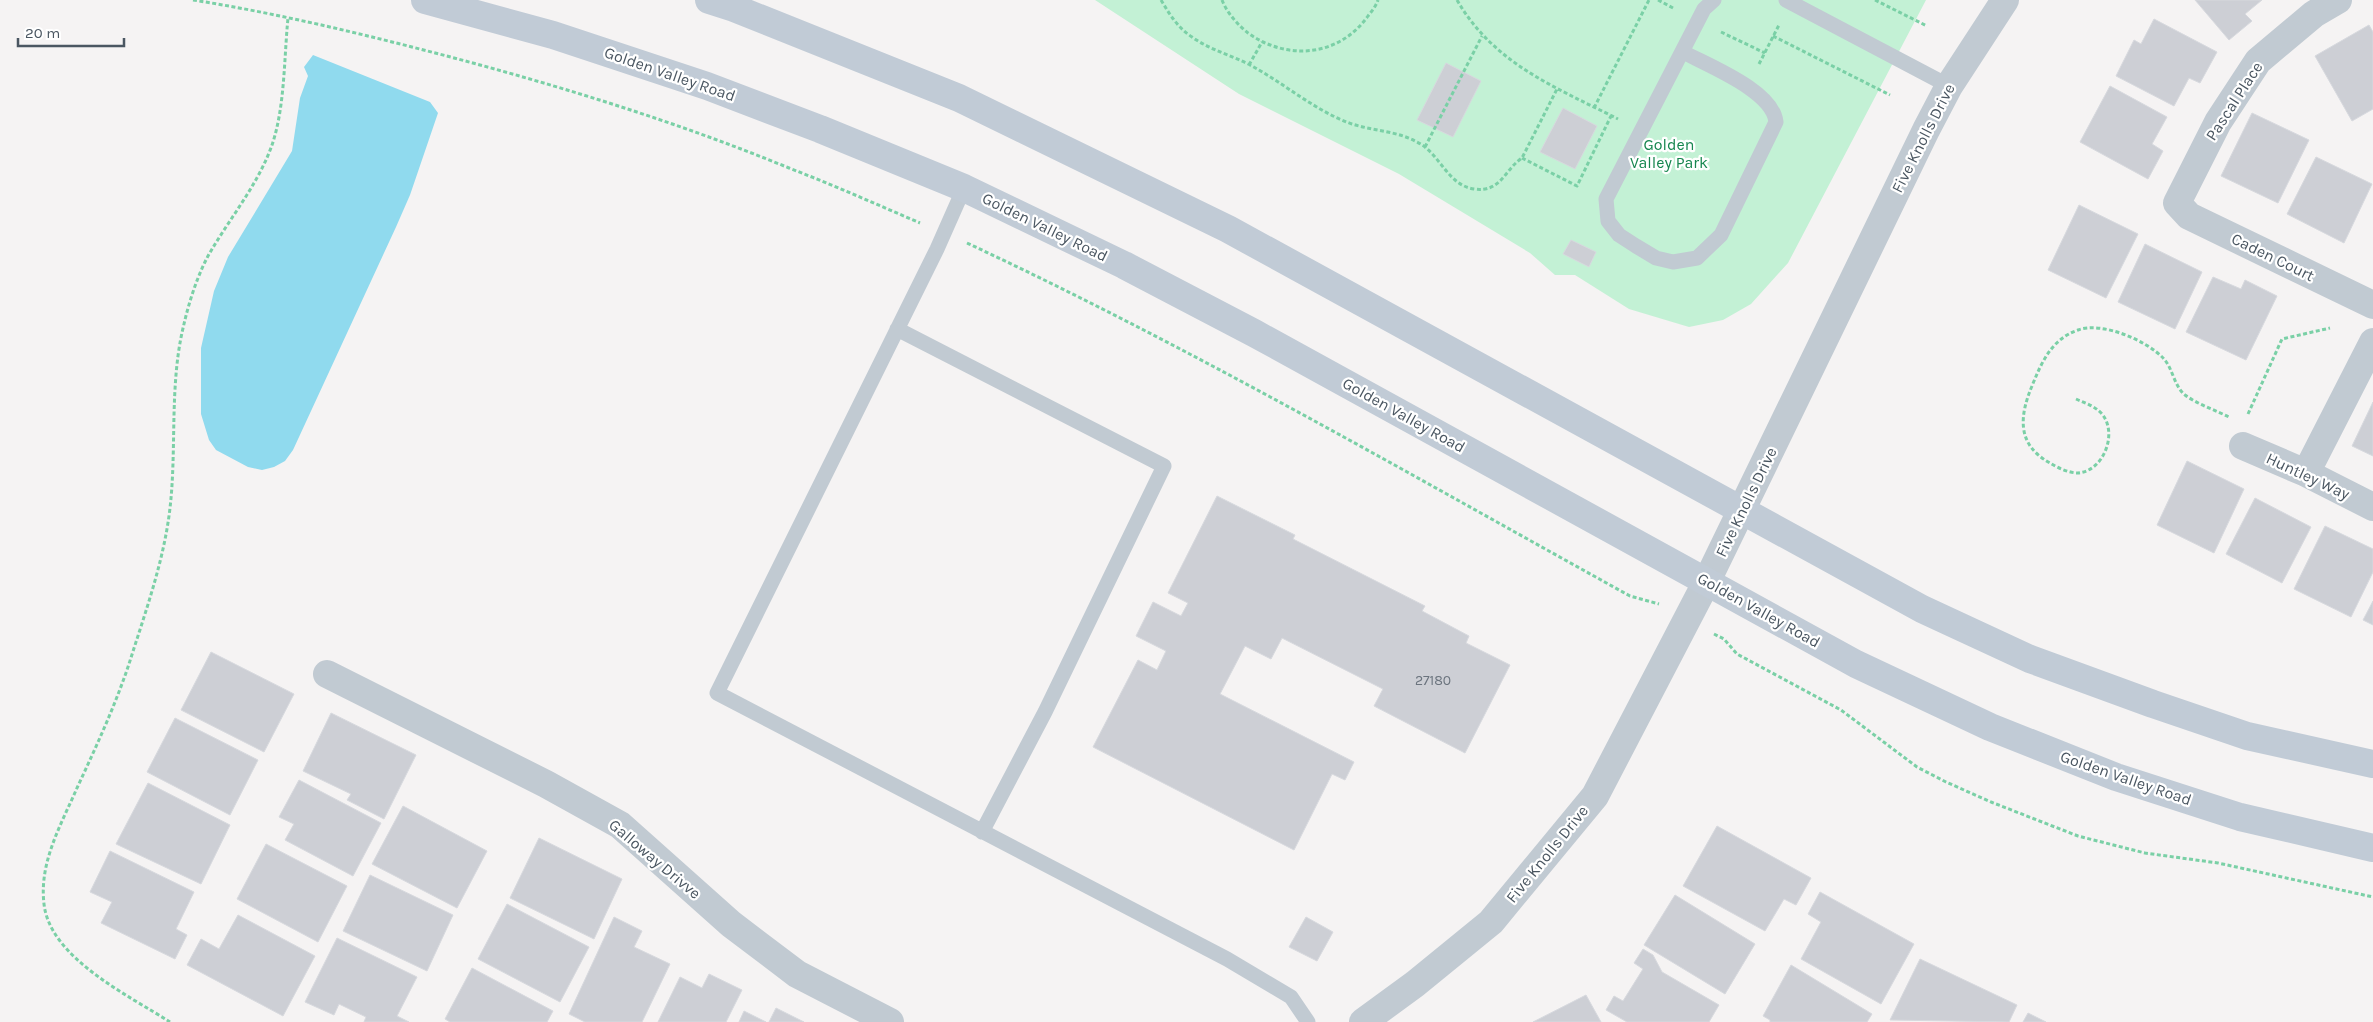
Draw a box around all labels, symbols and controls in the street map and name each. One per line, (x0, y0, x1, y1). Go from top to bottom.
scale bar (18, 15, 124, 47)
text: 20 m (25, 24, 60, 42)
street label: Golden Valley Road (602, 43, 738, 105)
street label: Pascal Place (2202, 58, 2266, 144)
street label: Five Knolls Drive (1887, 80, 1959, 196)
park label: Golden Valley Park (1630, 135, 1708, 172)
street label: Golden Valley Road (979, 188, 1111, 266)
street label: Caden Court (2228, 229, 2318, 285)
street label: Golden Valley Road (1339, 373, 1469, 457)
street label: Five Knolls Drive (1711, 444, 1781, 560)
street label: Huntley Way (2263, 448, 2353, 504)
street label: Golden Valley Road (1694, 568, 1824, 652)
house number: 27180 (1415, 672, 1451, 689)
street label: Golden Valley Road (2058, 747, 2194, 809)
street label: Five Knolls Drive (1502, 801, 1592, 907)
street label: Galloway Drivve (605, 815, 705, 903)

